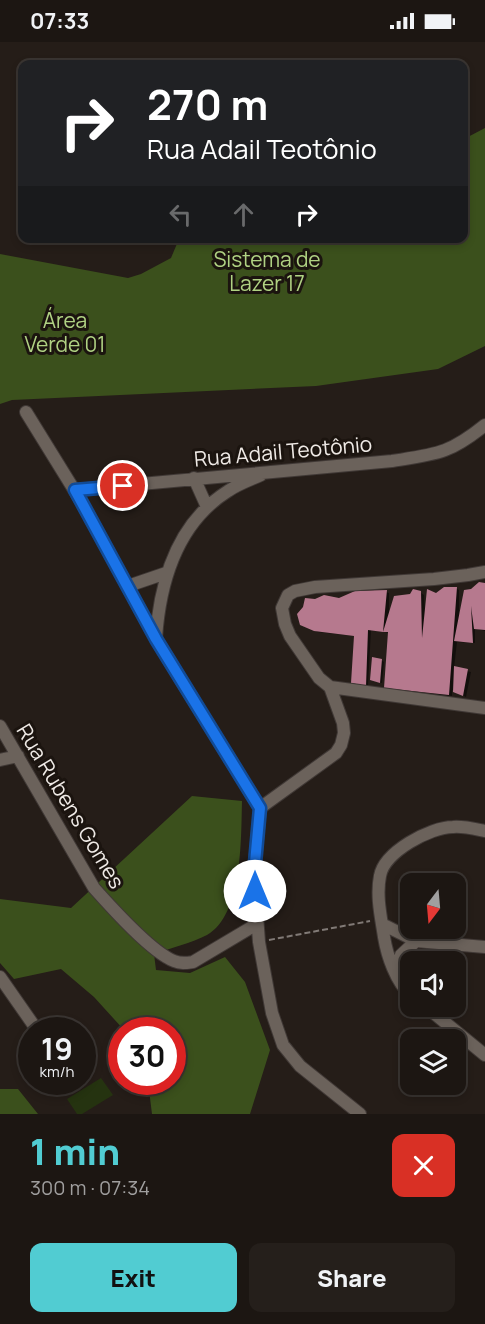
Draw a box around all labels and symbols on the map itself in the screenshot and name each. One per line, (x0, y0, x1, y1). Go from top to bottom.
park label: Sistema de Lazer 17 (213, 245, 321, 297)
park label: Área Verde 01 (25, 306, 105, 358)
street label: Rua Adail Teotônio (193, 429, 373, 473)
pin (97, 460, 148, 511)
street label: Rua Rubens Gomes (11, 718, 131, 894)
position arrow (223, 859, 287, 923)
north arrow (400, 873, 466, 939)
speed limit sign: 30 (108, 1017, 186, 1095)

